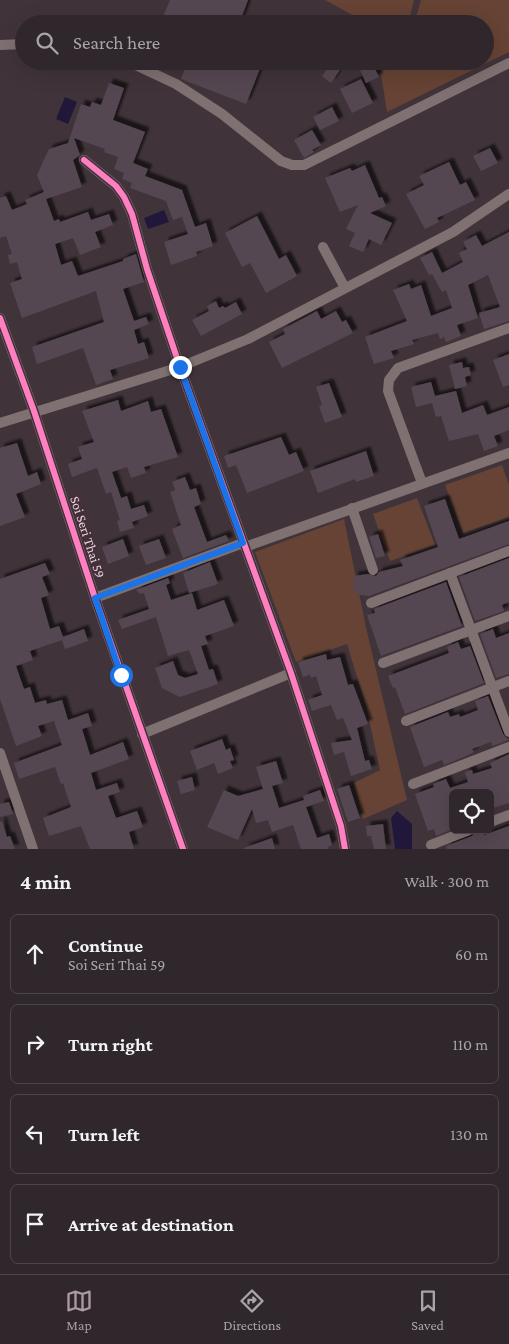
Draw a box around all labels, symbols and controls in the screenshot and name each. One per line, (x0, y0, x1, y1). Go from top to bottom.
search box (15, 15, 494, 70)
icon: search (33, 29, 61, 57)
text: Search here (73, 32, 160, 53)
route end (169, 356, 192, 379)
street label: Soi Seri Thai 59 (67, 494, 109, 580)
route start (110, 664, 133, 687)
map controls (449, 789, 494, 834)
button: locate (449, 789, 494, 834)
text: 4 min (20, 870, 71, 894)
text: Walk · 300 m (404, 873, 489, 890)
text: Continue (68, 935, 143, 956)
icon: ahead (21, 940, 49, 968)
text: 60 m (455, 946, 488, 963)
text: Soi Seri Thai 59 (68, 956, 165, 973)
icon: right (21, 1030, 49, 1058)
text: Turn right (68, 1034, 153, 1055)
text: 110 m (452, 1036, 488, 1053)
icon: left (21, 1120, 49, 1148)
text: Turn left (68, 1124, 140, 1145)
text: 130 m (450, 1126, 488, 1143)
icon: arrive (21, 1210, 49, 1238)
text: Arrive at destination (68, 1214, 234, 1235)
tab: Map (65, 1287, 93, 1333)
tab: Directions (223, 1287, 281, 1333)
tab: Saved (411, 1287, 444, 1333)

